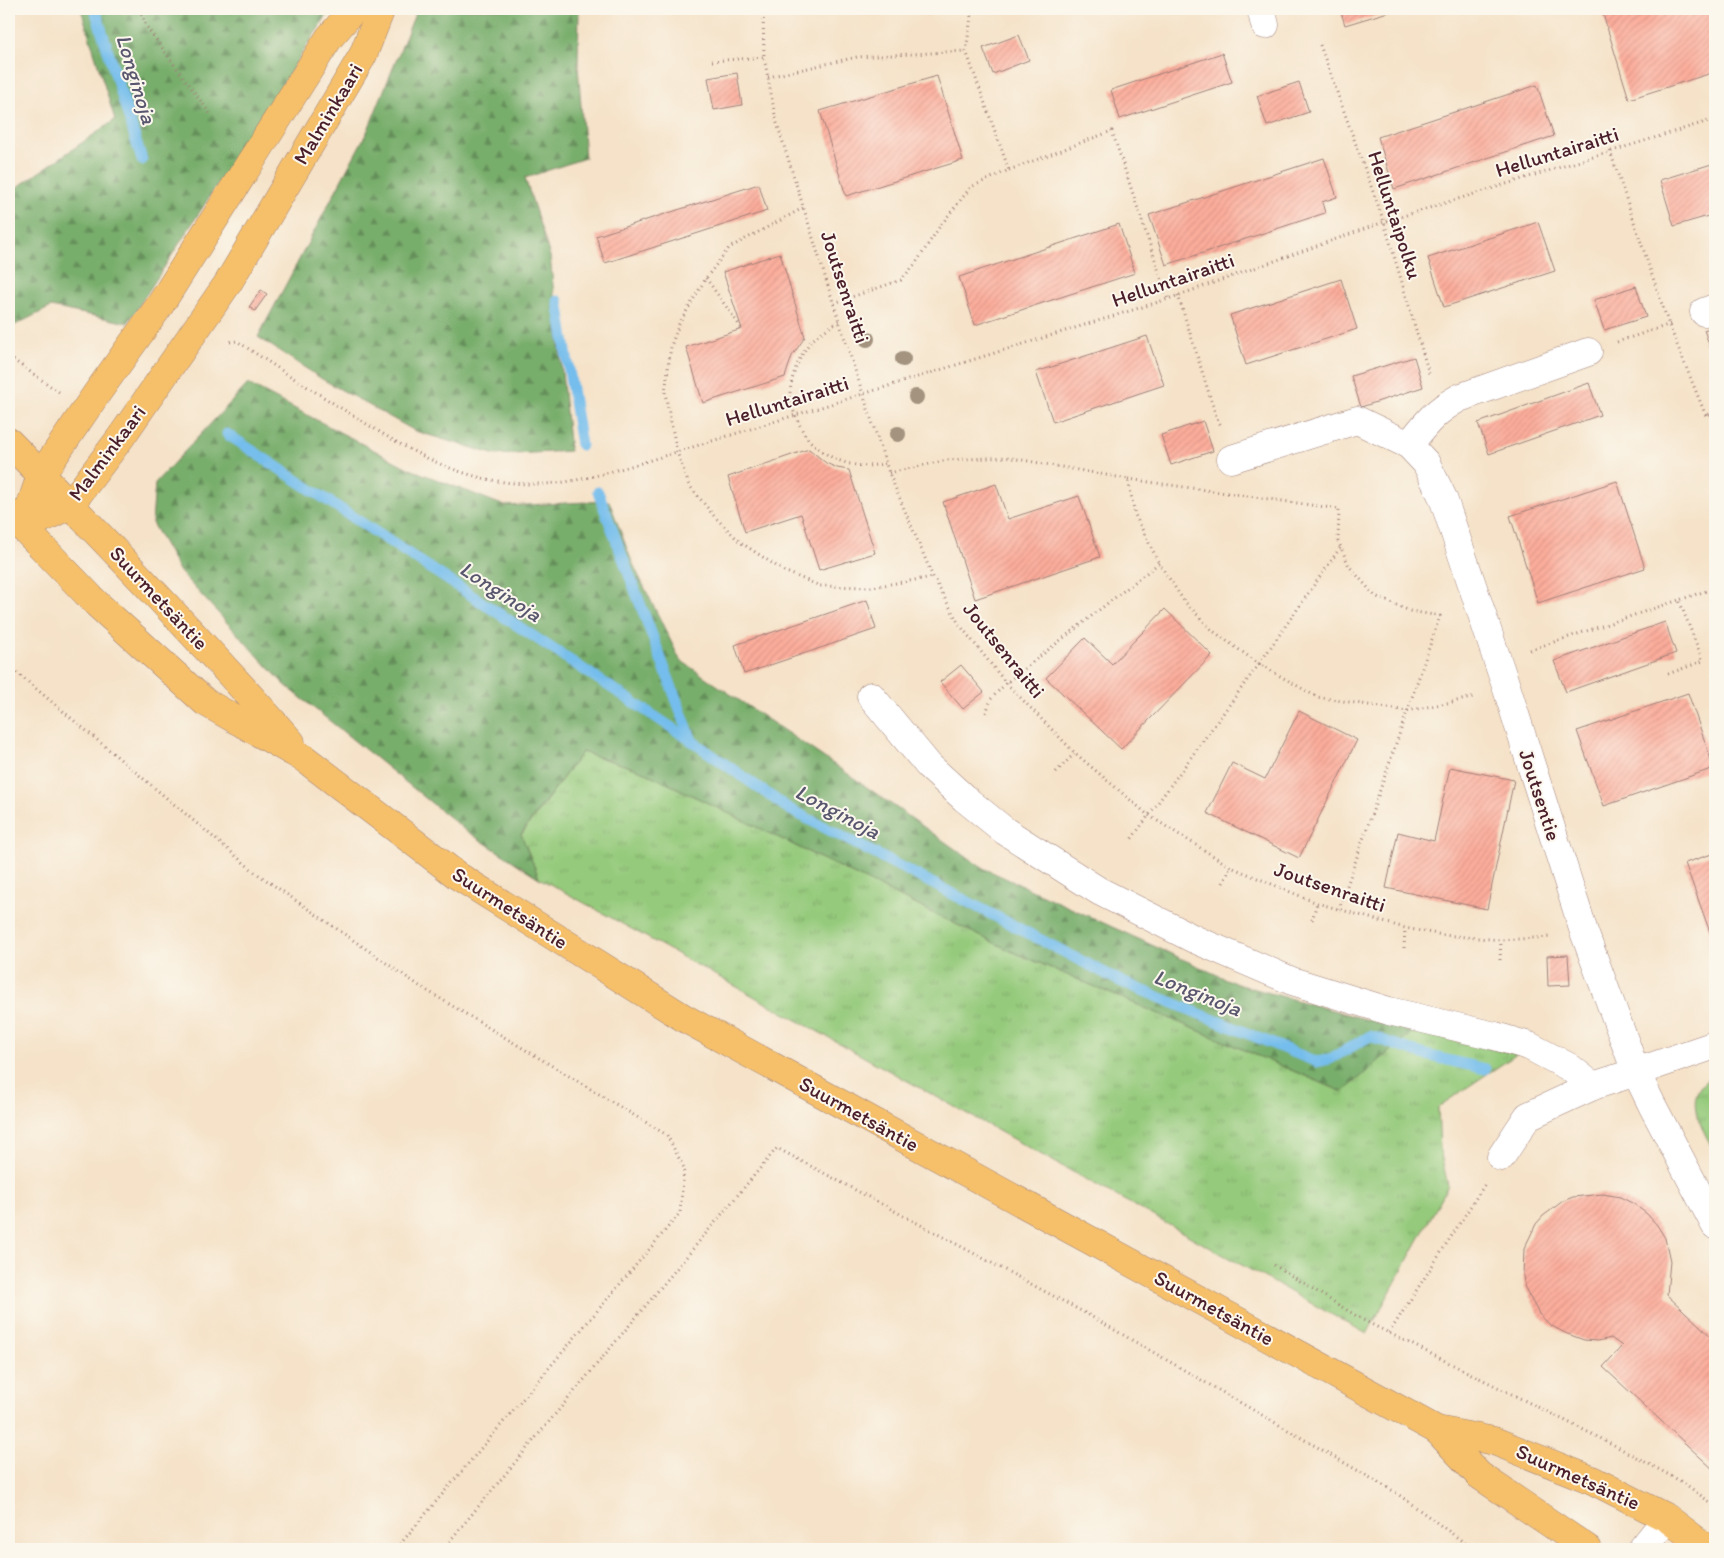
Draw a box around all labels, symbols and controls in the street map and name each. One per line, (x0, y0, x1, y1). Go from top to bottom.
water label: Longinoja (110, 31, 163, 128)
street label: Malminkaari (288, 59, 368, 169)
street label: Helluntairaitti (1492, 121, 1622, 182)
street label: Helluntaipolku (1363, 148, 1428, 282)
street label: Joutsenraitti (816, 228, 875, 346)
street label: Helluntairaitti (1108, 247, 1237, 312)
street label: Helluntairaitti (722, 370, 852, 431)
street label: Malminkaari (62, 400, 151, 506)
street label: Suurmetsäntie (105, 541, 214, 655)
water label: Longinoja (455, 555, 547, 628)
street label: Joutsenraitti (958, 597, 1051, 703)
street label: Joutsentie (1514, 746, 1567, 844)
water label: Longinoja (791, 778, 885, 845)
street label: Joutsenraitti (1271, 856, 1389, 917)
street label: Suurmetsäntie (448, 861, 573, 954)
water label: Longinoja (1150, 963, 1246, 1022)
street label: Suurmetsäntie (795, 1070, 923, 1157)
street label: Suurmetsäntie (1150, 1264, 1278, 1351)
street label: Suurmetsäntie (1512, 1438, 1644, 1515)

